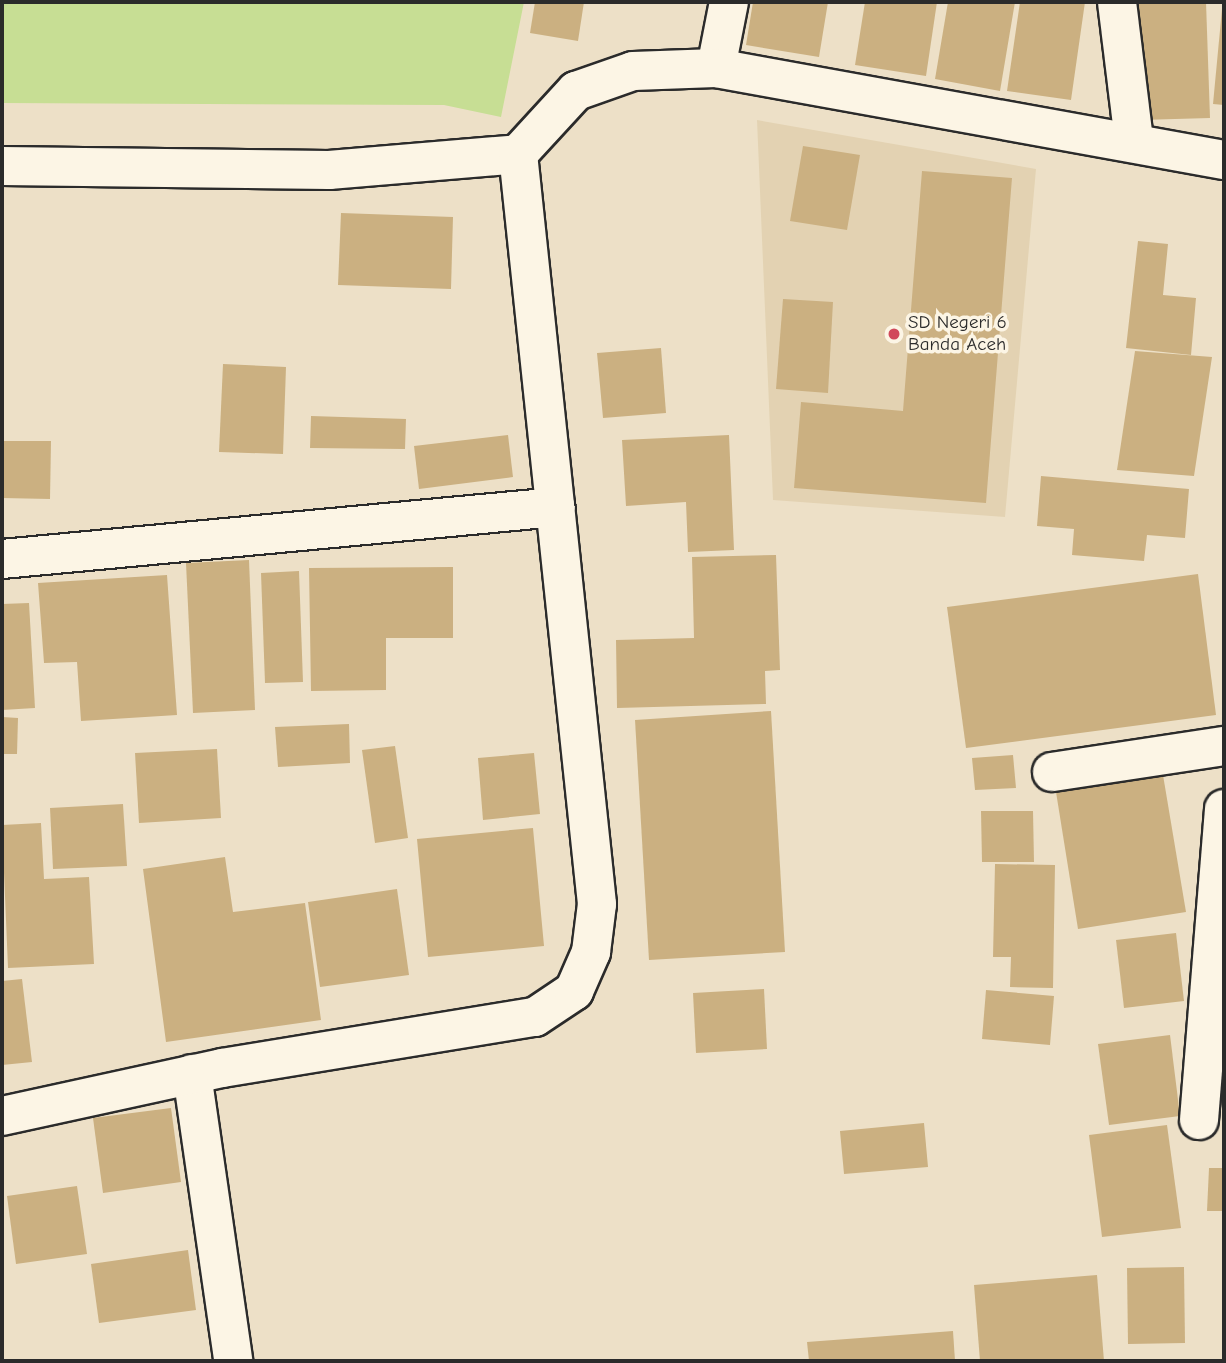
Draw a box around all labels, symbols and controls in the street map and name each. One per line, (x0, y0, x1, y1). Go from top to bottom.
place label: SD Negeri 6 Banda Aceh (908, 312, 1007, 356)
marker: SD Negeri 6 Banda Aceh (886, 326, 902, 342)

